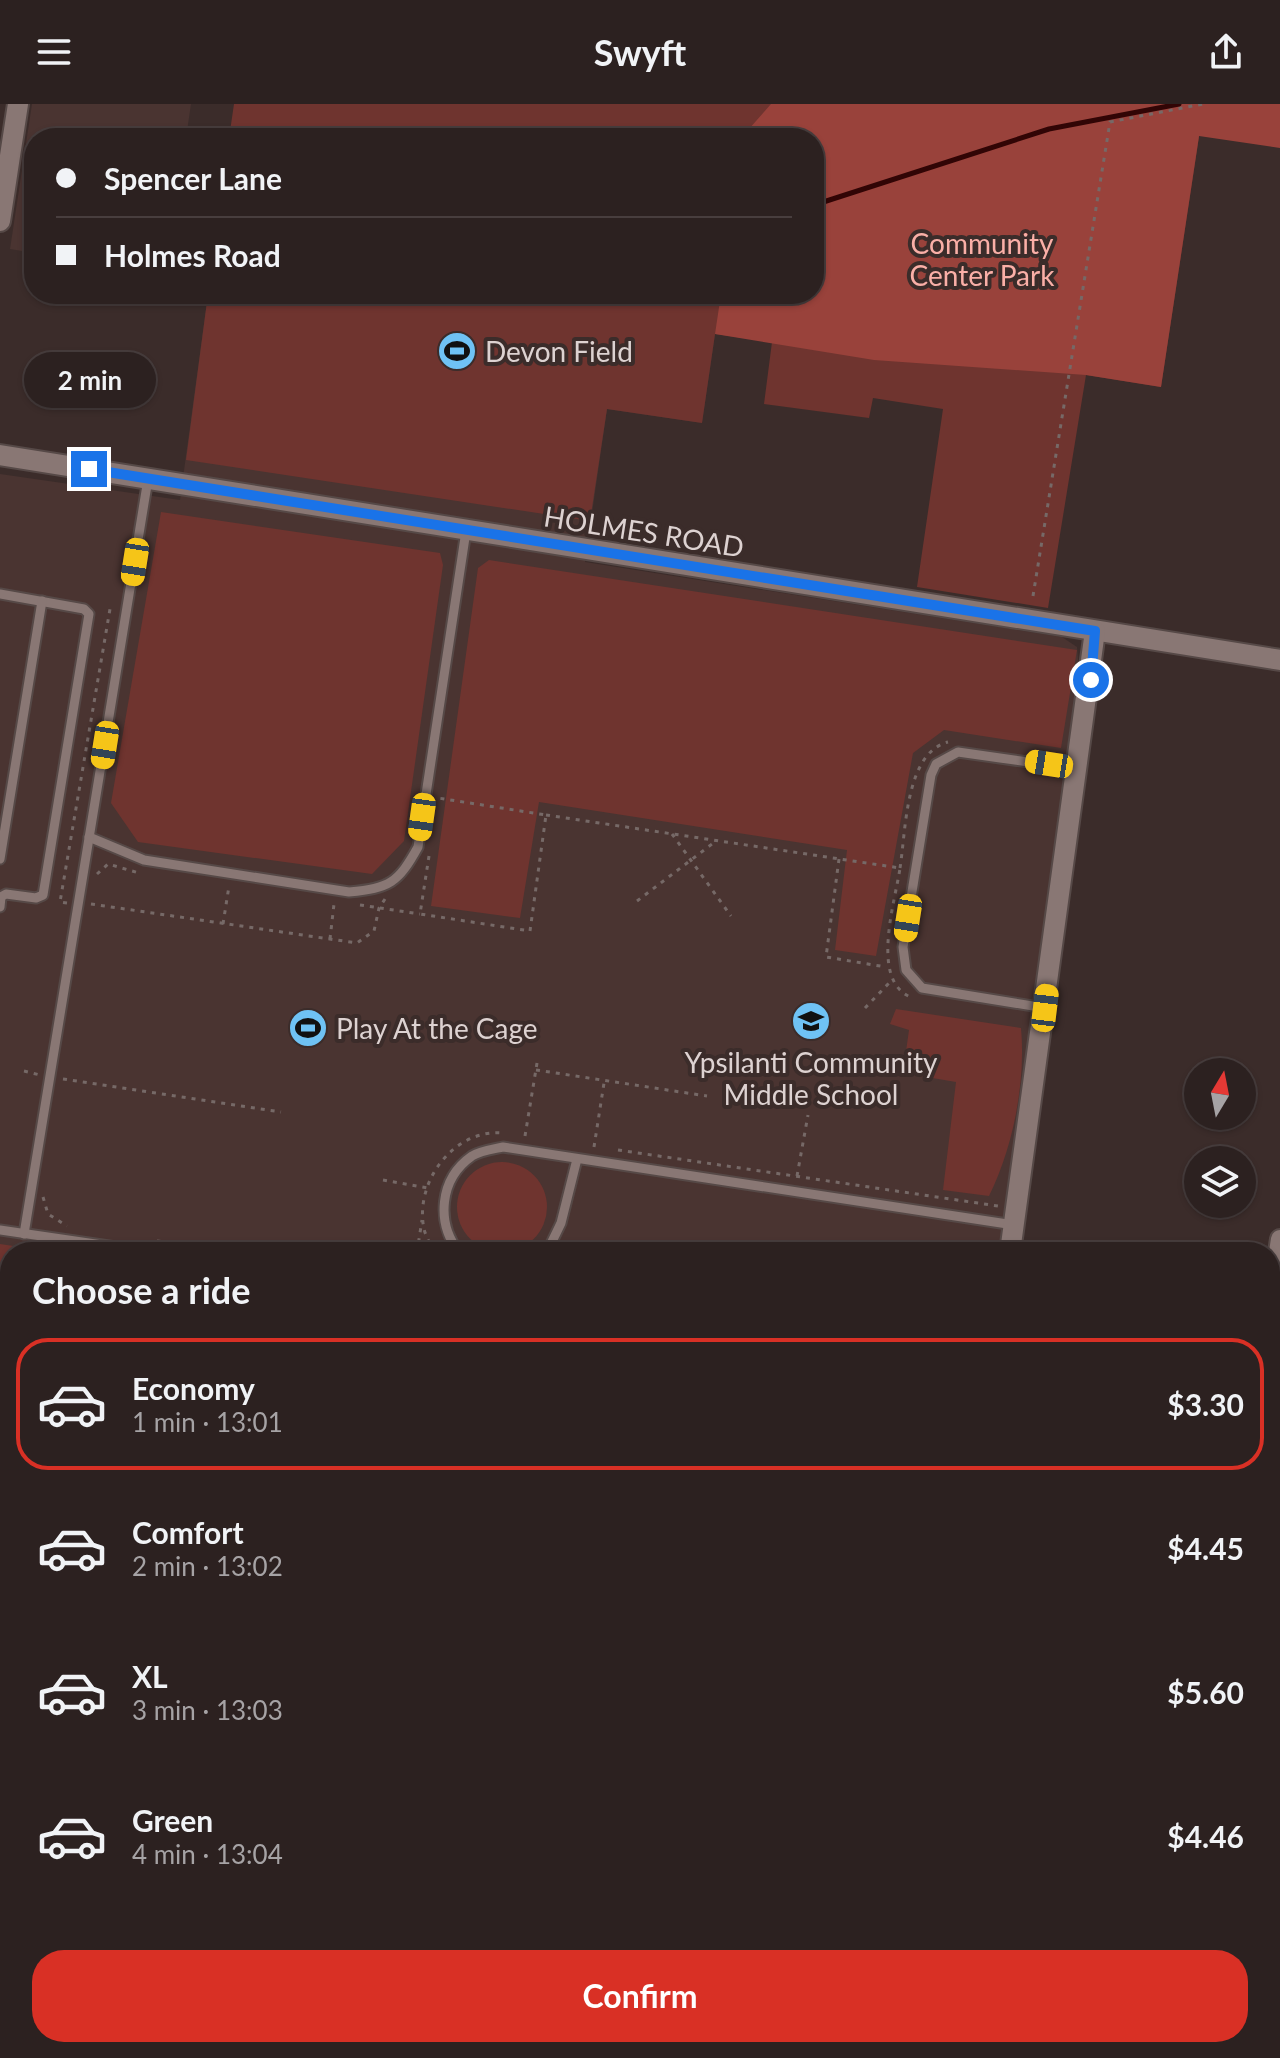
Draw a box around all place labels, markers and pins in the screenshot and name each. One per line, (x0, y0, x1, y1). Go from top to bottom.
sports icon: Devon Field (436, 330, 478, 372)
place label: Devon Field (485, 334, 633, 368)
school or university icon: Ypsilanti Community Middle School (790, 1000, 832, 1042)
sports icon: Play At the Cage (287, 1007, 329, 1049)
place label: Play At the Cage (336, 1011, 538, 1045)
place label: Ypsilanti Community Middle School (685, 1045, 938, 1111)

